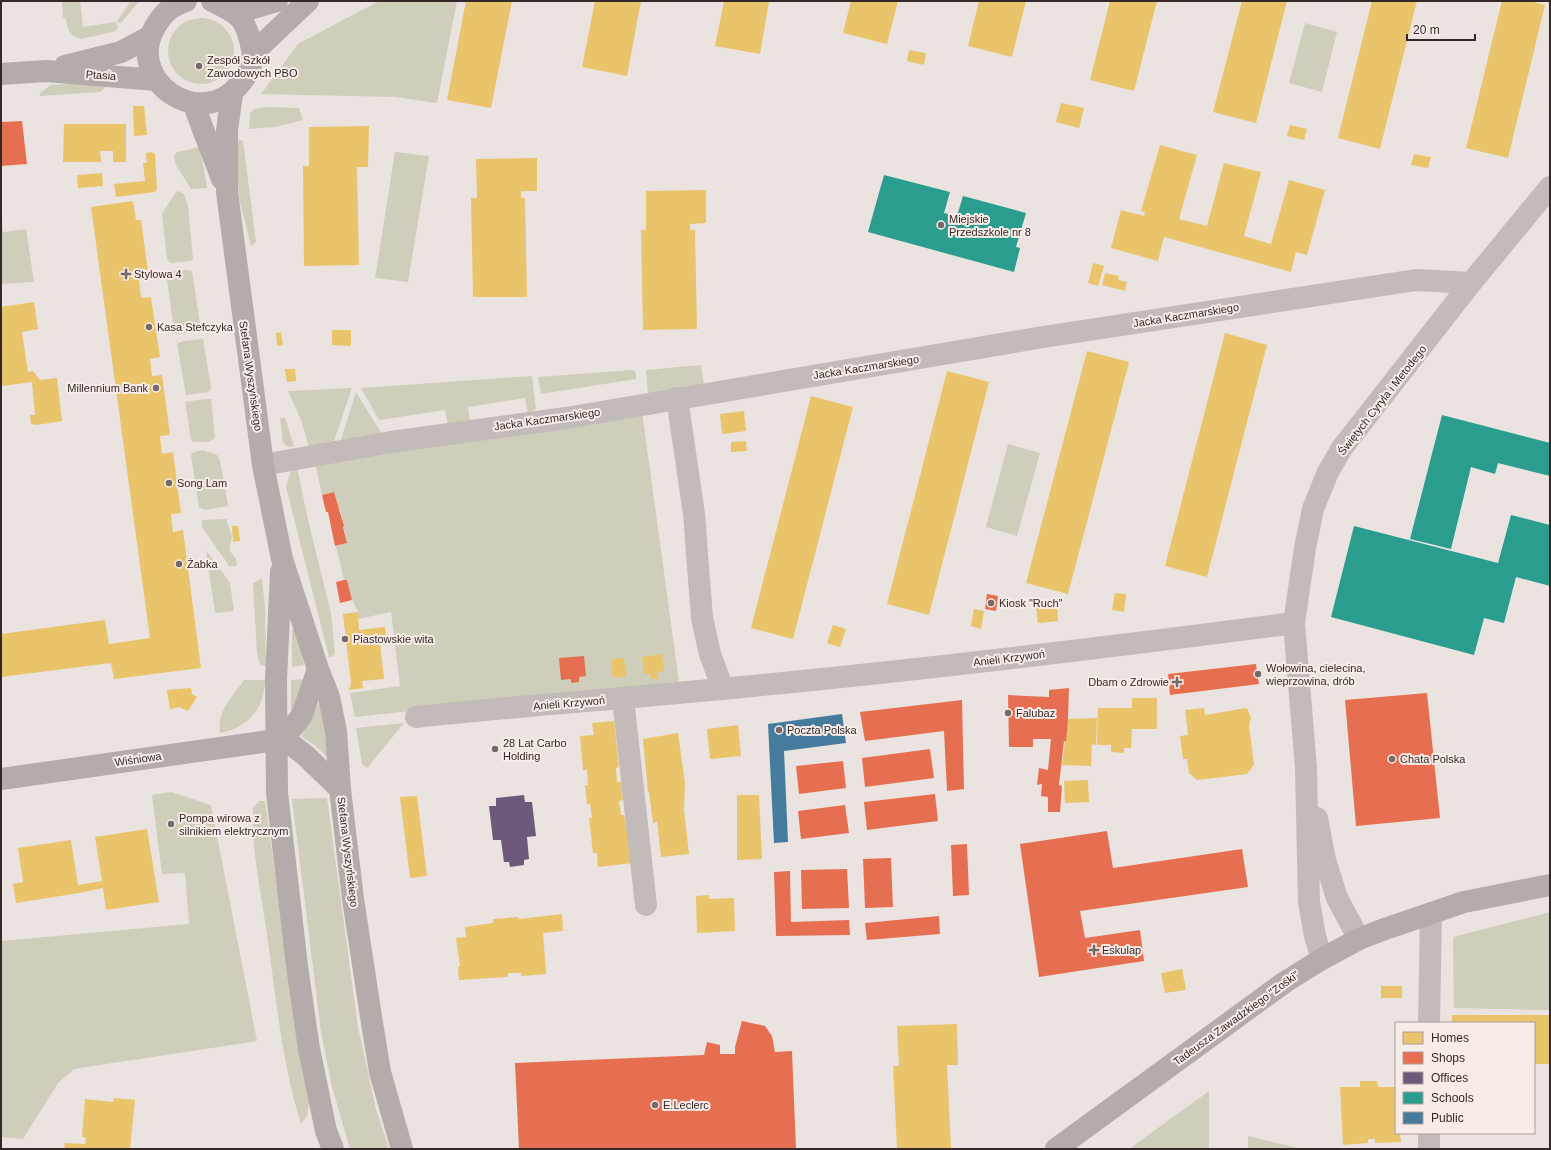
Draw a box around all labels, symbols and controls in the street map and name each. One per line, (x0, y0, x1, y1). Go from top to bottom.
scale bar (1407, 16, 1475, 42)
text: 20 m (1413, 23, 1440, 37)
place label: Zespół Szkół Zawodowych PBO (207, 54, 298, 79)
marker: Zespół Szkół Zawodowych PBO (194, 61, 204, 71)
street label: Ptasia (85, 68, 118, 82)
place label: Miejskie Przedszkole nr 8 (949, 213, 1031, 238)
marker: Miejskie Przedszkole nr 8 (936, 220, 946, 230)
place label: Stylowa 4 (134, 268, 182, 280)
marker: Stylowa 4 (121, 269, 131, 279)
street label: Jacka Kaczmarskiego (1132, 301, 1240, 329)
street label: Stefana Wyszyńskiego (237, 320, 265, 432)
place label: Kasa Stefczyka (157, 321, 234, 333)
marker: Kasa Stefczyka (144, 322, 154, 332)
street label: Świętych Cyryla i Metodego (1335, 343, 1429, 457)
street label: Jacka Kaczmarskiego (812, 353, 920, 381)
place label: Millennium Bank (67, 382, 148, 394)
marker: Millennium Bank (151, 383, 161, 393)
street label: Jacka Kaczmarskiego (493, 406, 601, 432)
place label: Song Lam (177, 477, 227, 489)
marker: Song Lam (164, 478, 174, 488)
place label: Żabka (187, 558, 218, 570)
marker: Żabka (174, 559, 184, 569)
place label: Kiosk "Ruch" (999, 597, 1063, 609)
marker: Kiosk "Ruch" (986, 598, 996, 608)
place label: Piastowskie wita (353, 633, 435, 645)
marker: Piastowskie wita (340, 634, 350, 644)
street label: Anieli Krzywoń (972, 648, 1046, 668)
place label: Wołowina, cielecina, wieprzowina, drób (1265, 662, 1365, 687)
marker: Wołowina, cielecina, wieprzowina, drób (1253, 669, 1263, 679)
place label: Dbam o Zdrowie (1088, 676, 1169, 688)
marker: Dbam o Zdrowie (1172, 677, 1182, 687)
street label: Anieli Krzywoń (533, 694, 605, 712)
place label: Falubaz (1016, 707, 1055, 719)
marker: Falubaz (1003, 708, 1013, 718)
place label: Poczta Polska (787, 724, 858, 736)
marker: Poczta Polska (774, 725, 784, 735)
place label: 28 Lat Carbo Holding (503, 737, 567, 762)
marker: 28 Lat Carbo Holding (490, 744, 500, 754)
street label: Wiśniowa (114, 750, 163, 768)
place label: Chata Polska (1400, 753, 1466, 765)
marker: Chata Polska (1387, 754, 1397, 764)
street label: Stefana Wyszyńskiego (335, 796, 361, 908)
place label: Pompa wirowa z silnikiem elektrycznym (179, 812, 288, 837)
marker: Pompa wirowa z silnikiem elektrycznym (166, 819, 176, 829)
place label: Eskulap (1102, 944, 1141, 956)
marker: Eskulap (1089, 945, 1099, 955)
street label: Tadeusza Zawadzkiego "Zośki" (1171, 968, 1301, 1068)
legend (1395, 1022, 1535, 1134)
text: Homes (1431, 1031, 1469, 1045)
text: Shops (1431, 1051, 1465, 1065)
text: Offices (1431, 1071, 1468, 1085)
text: Schools (1431, 1091, 1474, 1105)
place label: E.Leclerc (663, 1099, 709, 1111)
marker: E.Leclerc (650, 1100, 660, 1110)
text: Public (1431, 1111, 1464, 1125)

